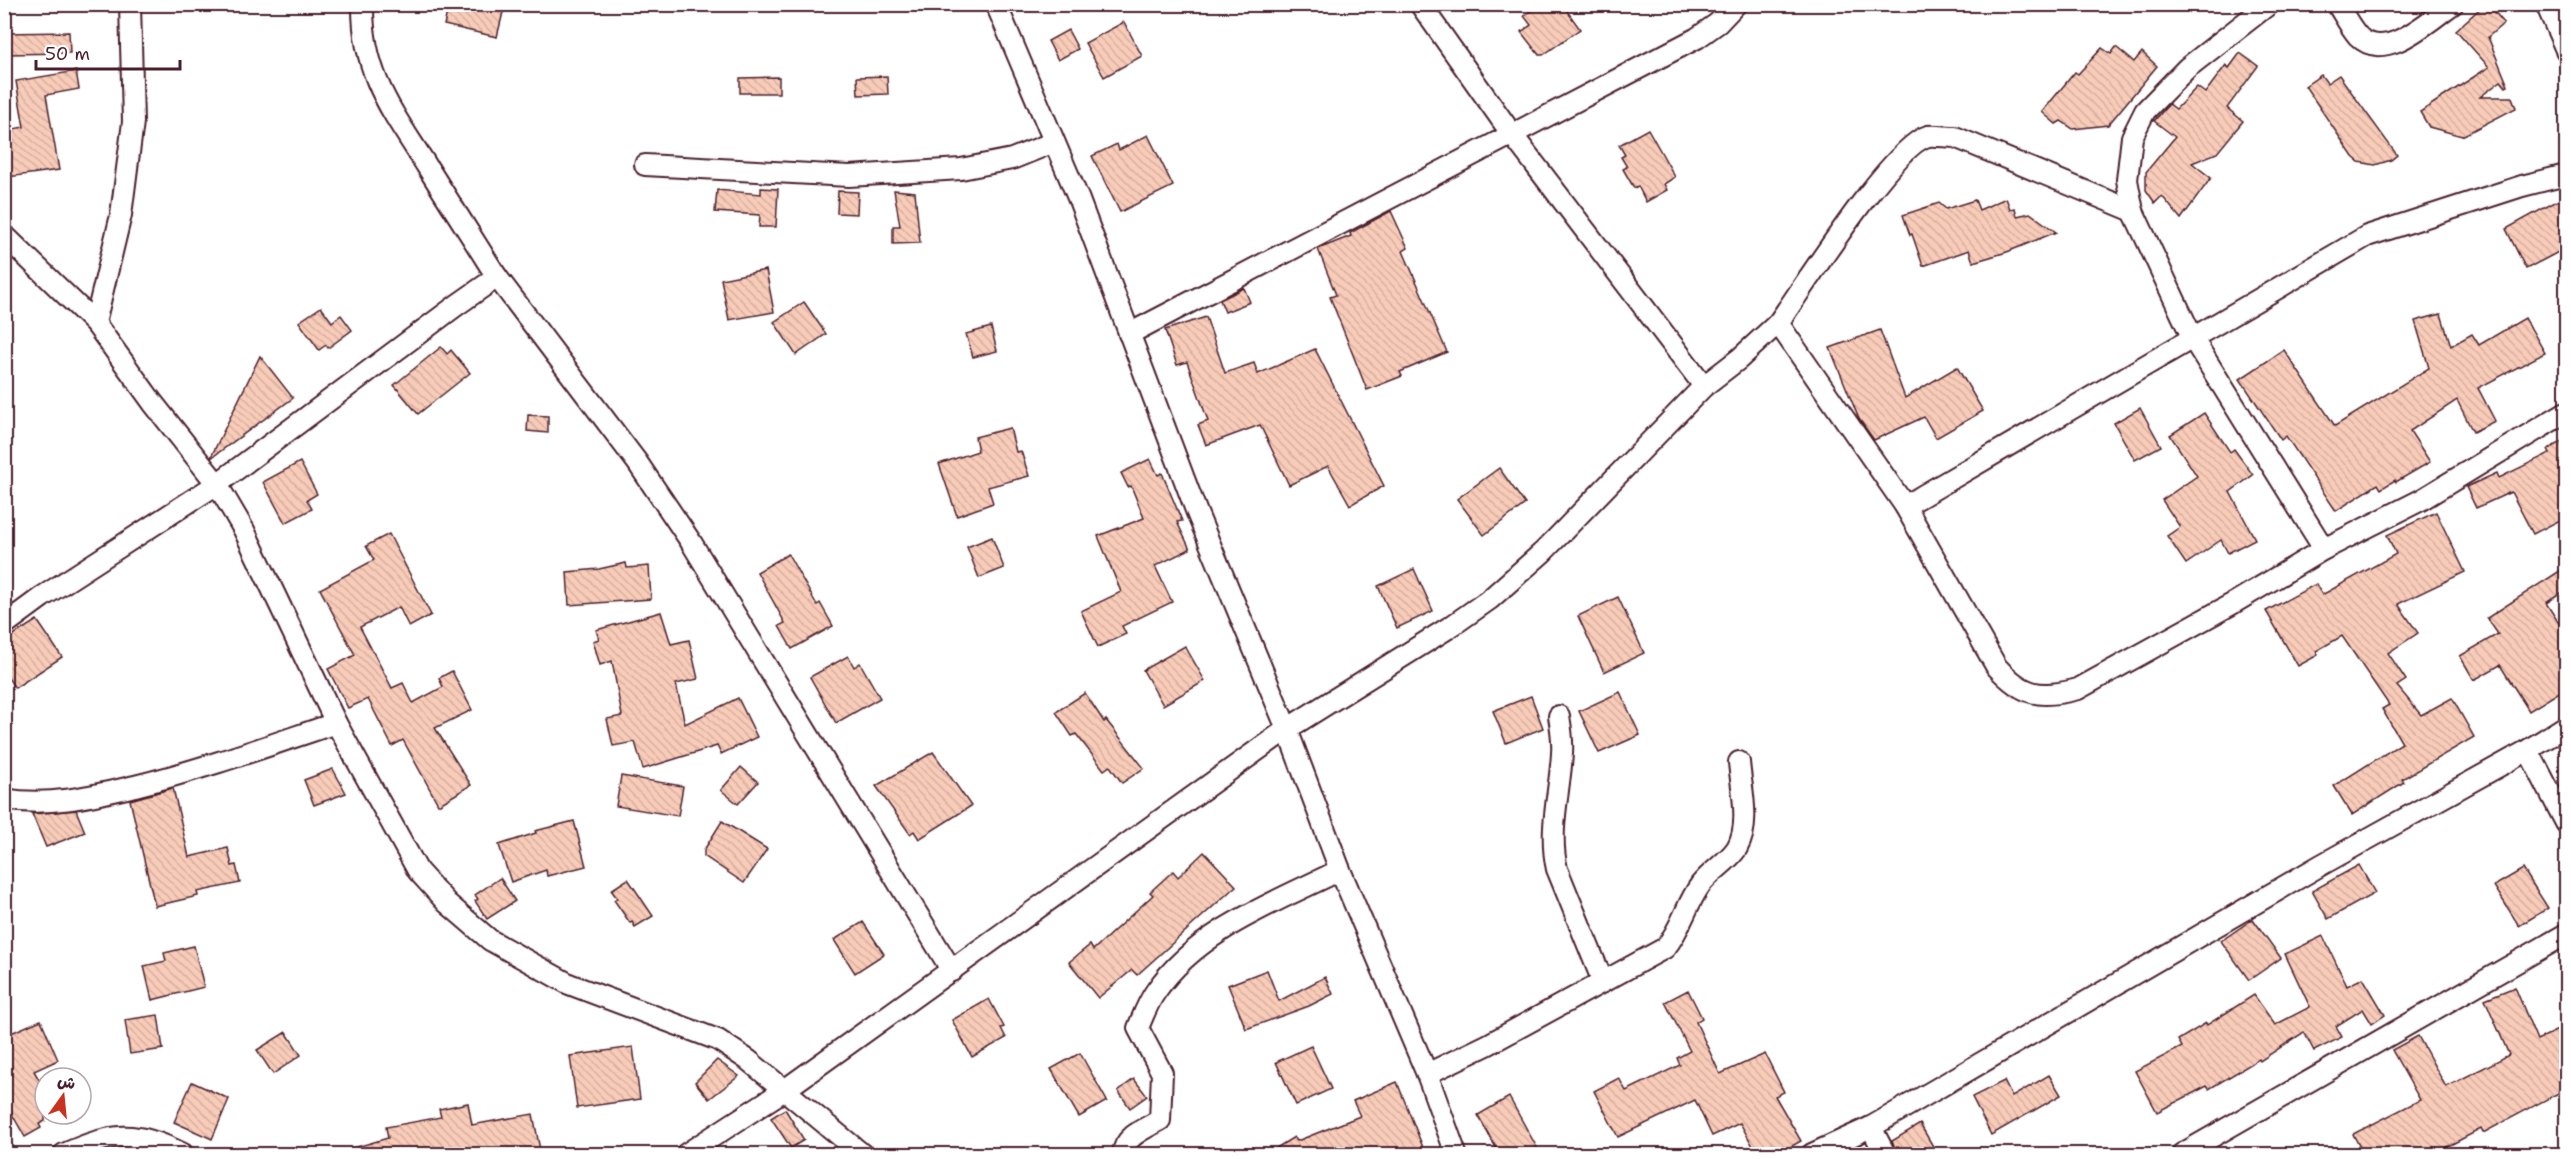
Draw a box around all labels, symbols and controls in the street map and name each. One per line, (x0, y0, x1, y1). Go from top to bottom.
scale bar (36, 33, 180, 71)
text: 50 m (45, 42, 90, 66)
north arrow (33, 1066, 93, 1126)
text: ش (56, 1070, 78, 1094)

